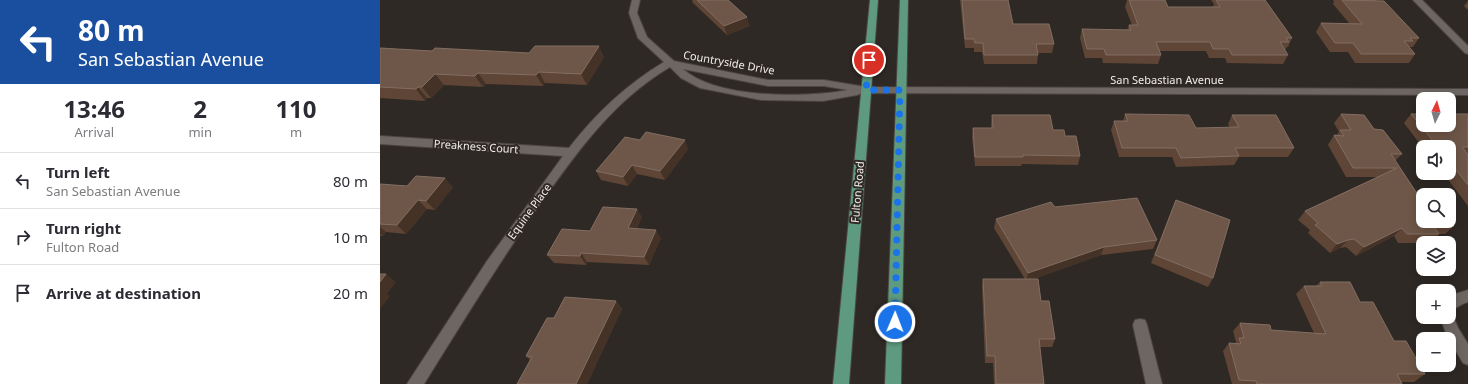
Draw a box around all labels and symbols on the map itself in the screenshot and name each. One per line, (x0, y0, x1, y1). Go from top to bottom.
pin (852, 43, 886, 77)
street label: Countryside Drive (682, 47, 776, 77)
street label: San Sebastian Avenue (1110, 72, 1224, 87)
north arrow (1416, 92, 1456, 132)
street label: Preakness Court (433, 136, 519, 156)
street label: Fulton Road (847, 160, 867, 224)
street label: Equine Place (504, 180, 554, 242)
position arrow (874, 301, 916, 343)

